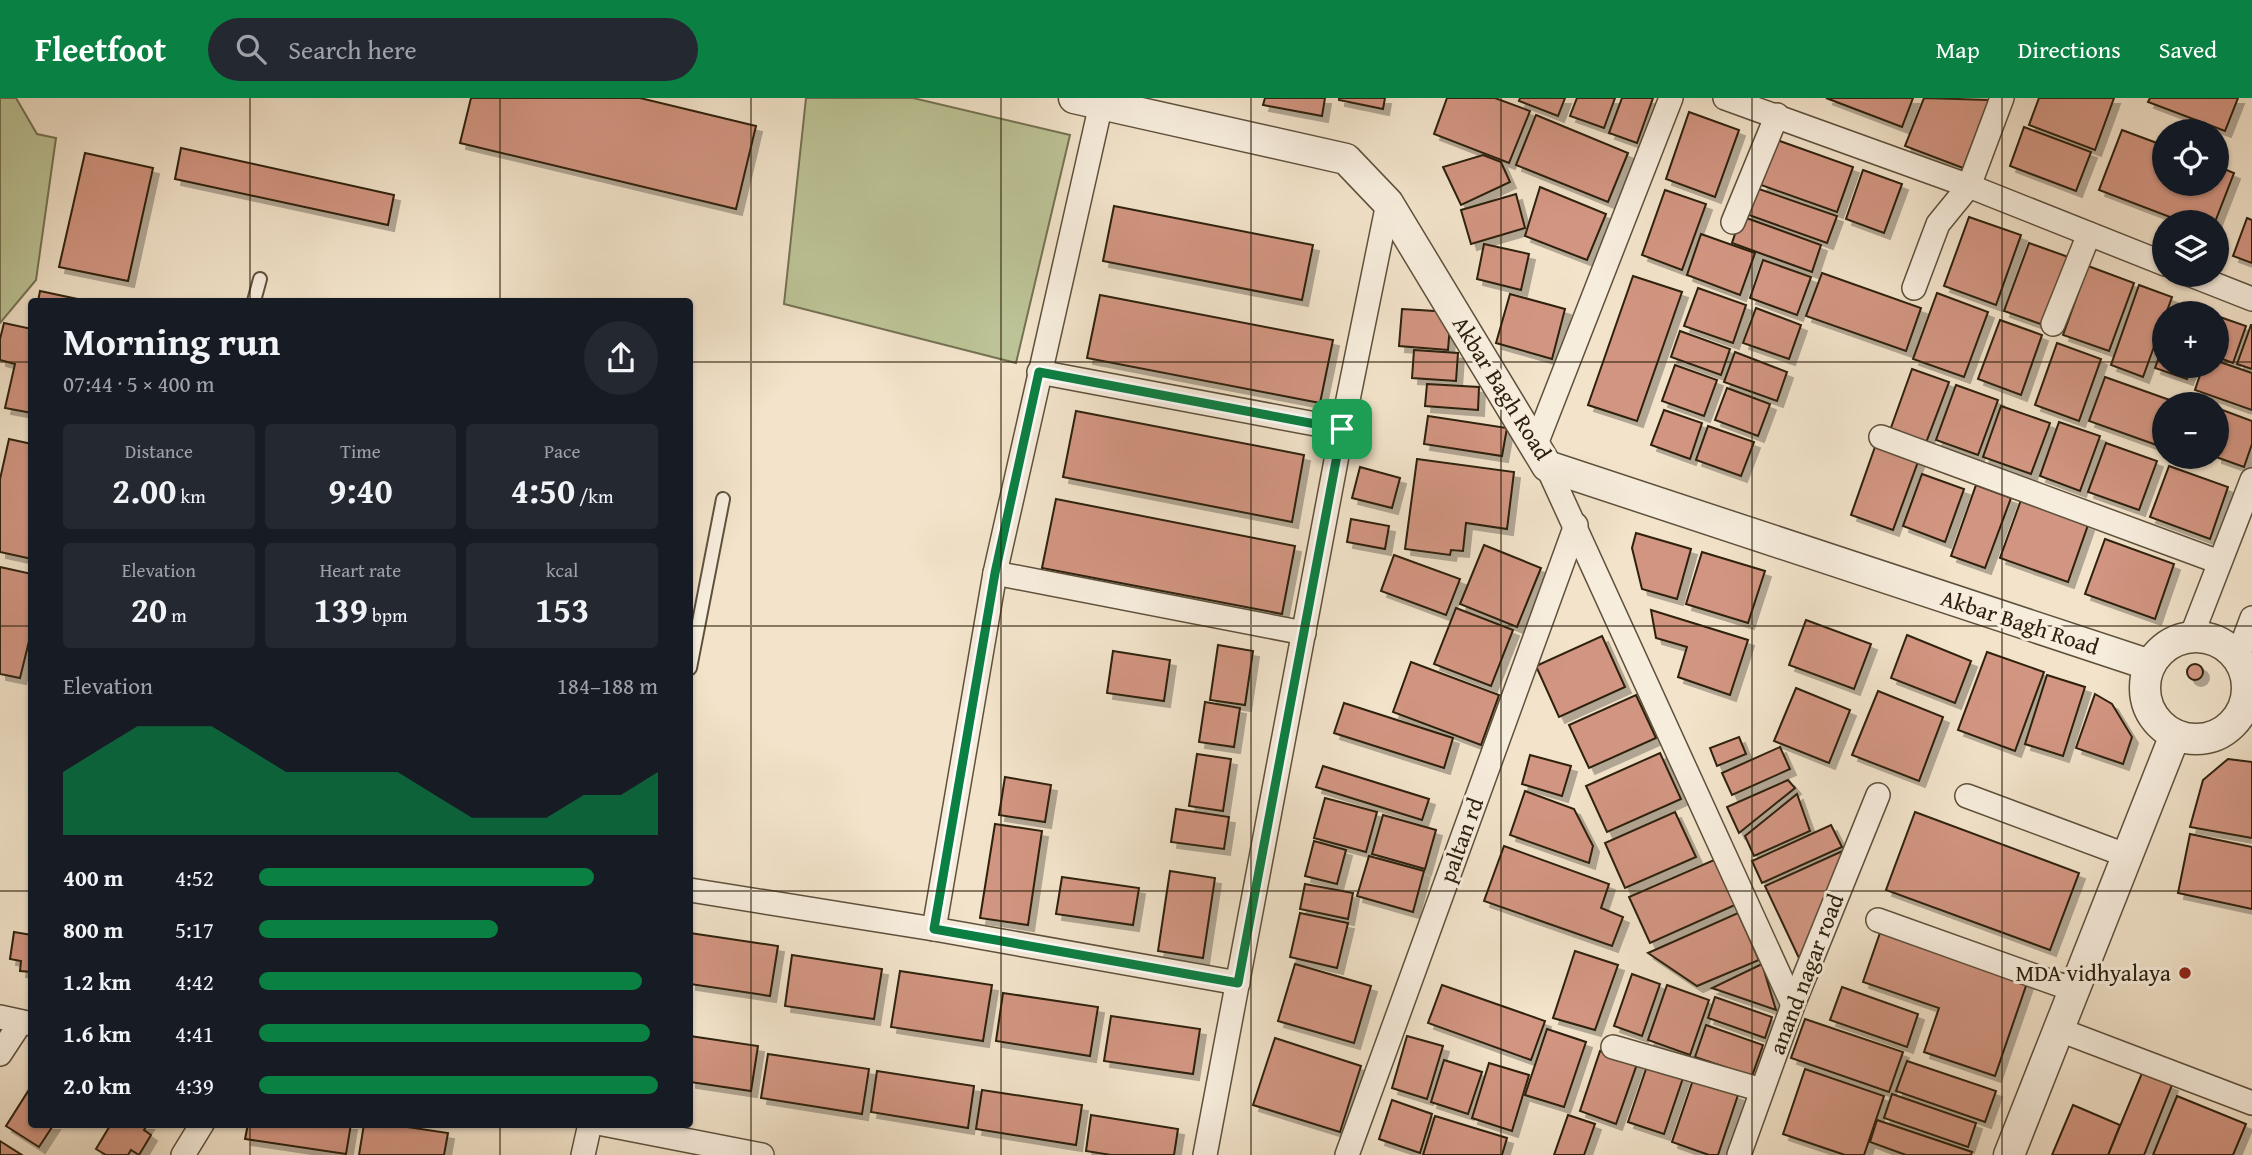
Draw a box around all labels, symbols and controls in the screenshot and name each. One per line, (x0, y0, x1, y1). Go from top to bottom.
search box (208, 18, 698, 81)
text: Fleetfoot (35, 25, 166, 73)
icon: search (232, 30, 270, 68)
text: Search here (288, 30, 417, 69)
text: Map (1936, 32, 1980, 67)
text: Directions (2018, 32, 2121, 67)
text: Saved (2159, 32, 2217, 67)
map controls (2152, 119, 2229, 469)
button: locate (2152, 119, 2229, 196)
button: layers (2152, 210, 2229, 287)
button: + (2152, 301, 2229, 378)
street label: Akbar Bagh Road (1445, 309, 1560, 467)
text: Morning run (63, 313, 280, 369)
button: share (584, 321, 658, 395)
text: 07:44 · 5 × 400 m (63, 367, 215, 400)
button: − (2152, 392, 2229, 469)
pin (1312, 399, 1372, 459)
icon: arrive (1323, 410, 1361, 448)
text: Distance (125, 437, 193, 465)
text: Time (340, 437, 381, 465)
text: Pace (544, 437, 580, 465)
text: 2.00 (112, 465, 176, 516)
text: 9:40 (328, 465, 393, 516)
text: 4:50 (511, 465, 575, 516)
text: km (176, 482, 206, 510)
text: /km (575, 482, 613, 510)
text: Elevation (122, 556, 196, 584)
text: Heart rate (320, 556, 401, 584)
text: kcal (546, 556, 578, 584)
street label: Akbar Bagh Road (1937, 580, 2104, 663)
text: 20 (131, 584, 167, 635)
text: 139 (313, 584, 368, 635)
text: 153 (535, 584, 589, 635)
text: m (167, 601, 187, 629)
text: bpm (368, 601, 408, 629)
text: Elevation (63, 669, 153, 702)
text: 184–188 m (557, 669, 658, 702)
street label: paltan rd (1430, 792, 1491, 887)
text: 400 m (63, 861, 124, 894)
text: 4:52 (175, 861, 214, 894)
street label: anand nagar road (1760, 888, 1852, 1059)
text: 800 m (63, 913, 124, 946)
text: 5:17 (175, 913, 214, 946)
place label: MDA vidhyalaya (2015, 956, 2171, 989)
text: 1.2 km (63, 965, 131, 998)
text: 4:42 (175, 965, 214, 998)
marker: MDA vidhyalaya (2177, 965, 2193, 981)
text: 1.6 km (63, 1017, 131, 1050)
text: 4:41 (175, 1017, 214, 1050)
text: 2.0 km (63, 1069, 131, 1102)
text: 4:39 (175, 1069, 214, 1102)

